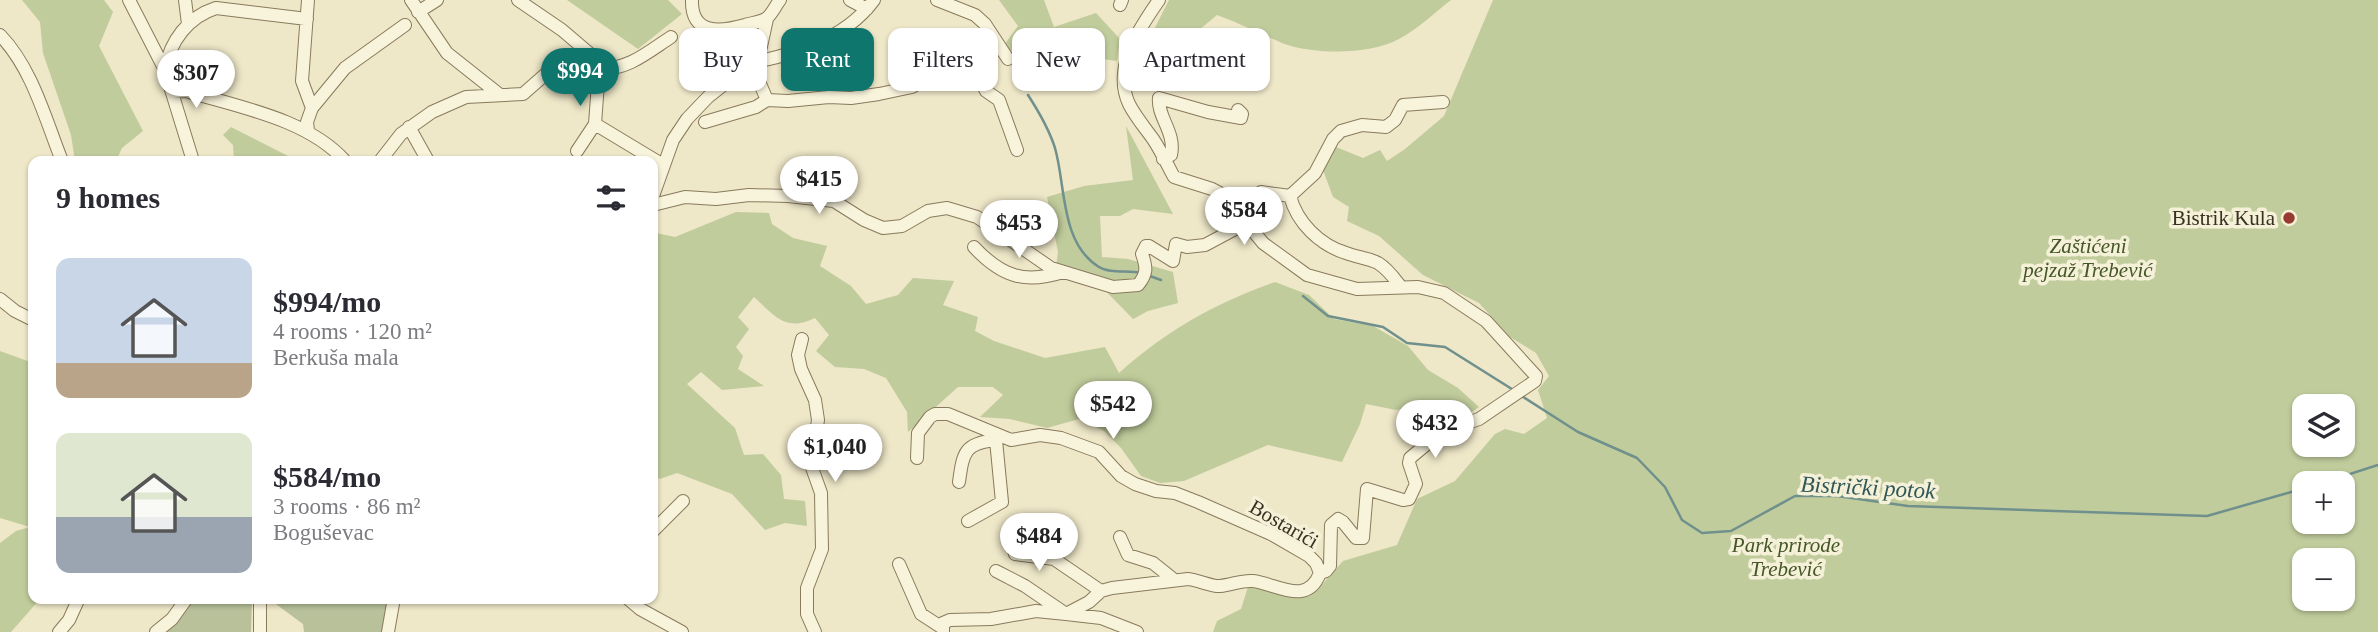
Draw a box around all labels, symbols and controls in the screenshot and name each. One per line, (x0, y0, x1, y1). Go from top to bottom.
chip: Buy (679, 28, 767, 91)
chip: Rent (781, 28, 874, 91)
chip: Filters (888, 28, 998, 91)
chip: New (1012, 28, 1105, 91)
chip: Apartment (1119, 28, 1270, 91)
pin: $994 (539, 48, 621, 108)
pin: $307 (155, 50, 237, 110)
text: $994 (557, 58, 603, 83)
text: $307 (173, 60, 219, 85)
pin: $415 (778, 156, 860, 216)
text: $415 (796, 166, 842, 191)
icon: filters (592, 179, 630, 217)
text: 9 homes (56, 181, 160, 214)
pin: $584 (1203, 188, 1285, 247)
text: $584 (1221, 197, 1267, 222)
pin: $453 (978, 201, 1060, 260)
place label: Bistrik Kula (2172, 206, 2276, 230)
text: $453 (996, 210, 1042, 235)
marker: Bistrik Kula (2281, 210, 2297, 226)
park label: Zaštićeni pejzaž Trebević (2021, 234, 2153, 282)
text: $994/mo (273, 285, 381, 318)
icon: home (112, 286, 196, 370)
text: 4 rooms · 120 m² (273, 319, 432, 344)
text: Berkuša mala (273, 345, 399, 370)
pin: $542 (1072, 382, 1154, 441)
text: $542 (1090, 391, 1136, 416)
map controls (2292, 394, 2355, 611)
button: layers (2292, 394, 2355, 457)
pin: $432 (1394, 400, 1476, 460)
text: $432 (1412, 410, 1458, 435)
pin: $1,040 (778, 424, 892, 484)
text: $1,040 (803, 434, 867, 459)
text: $584/mo (273, 460, 381, 493)
icon: home (112, 461, 196, 545)
water label: Bistrički potok (1800, 471, 1937, 504)
button: + (2292, 471, 2355, 534)
text: 3 rooms · 86 m² (273, 494, 420, 519)
street label: Bostarići (1245, 495, 1323, 553)
pin: $484 (998, 514, 1080, 573)
text: Boguševac (273, 520, 374, 545)
text: $484 (1016, 523, 1062, 548)
park label: Park prirode Trebević (1731, 533, 1840, 581)
button: − (2292, 548, 2355, 611)

